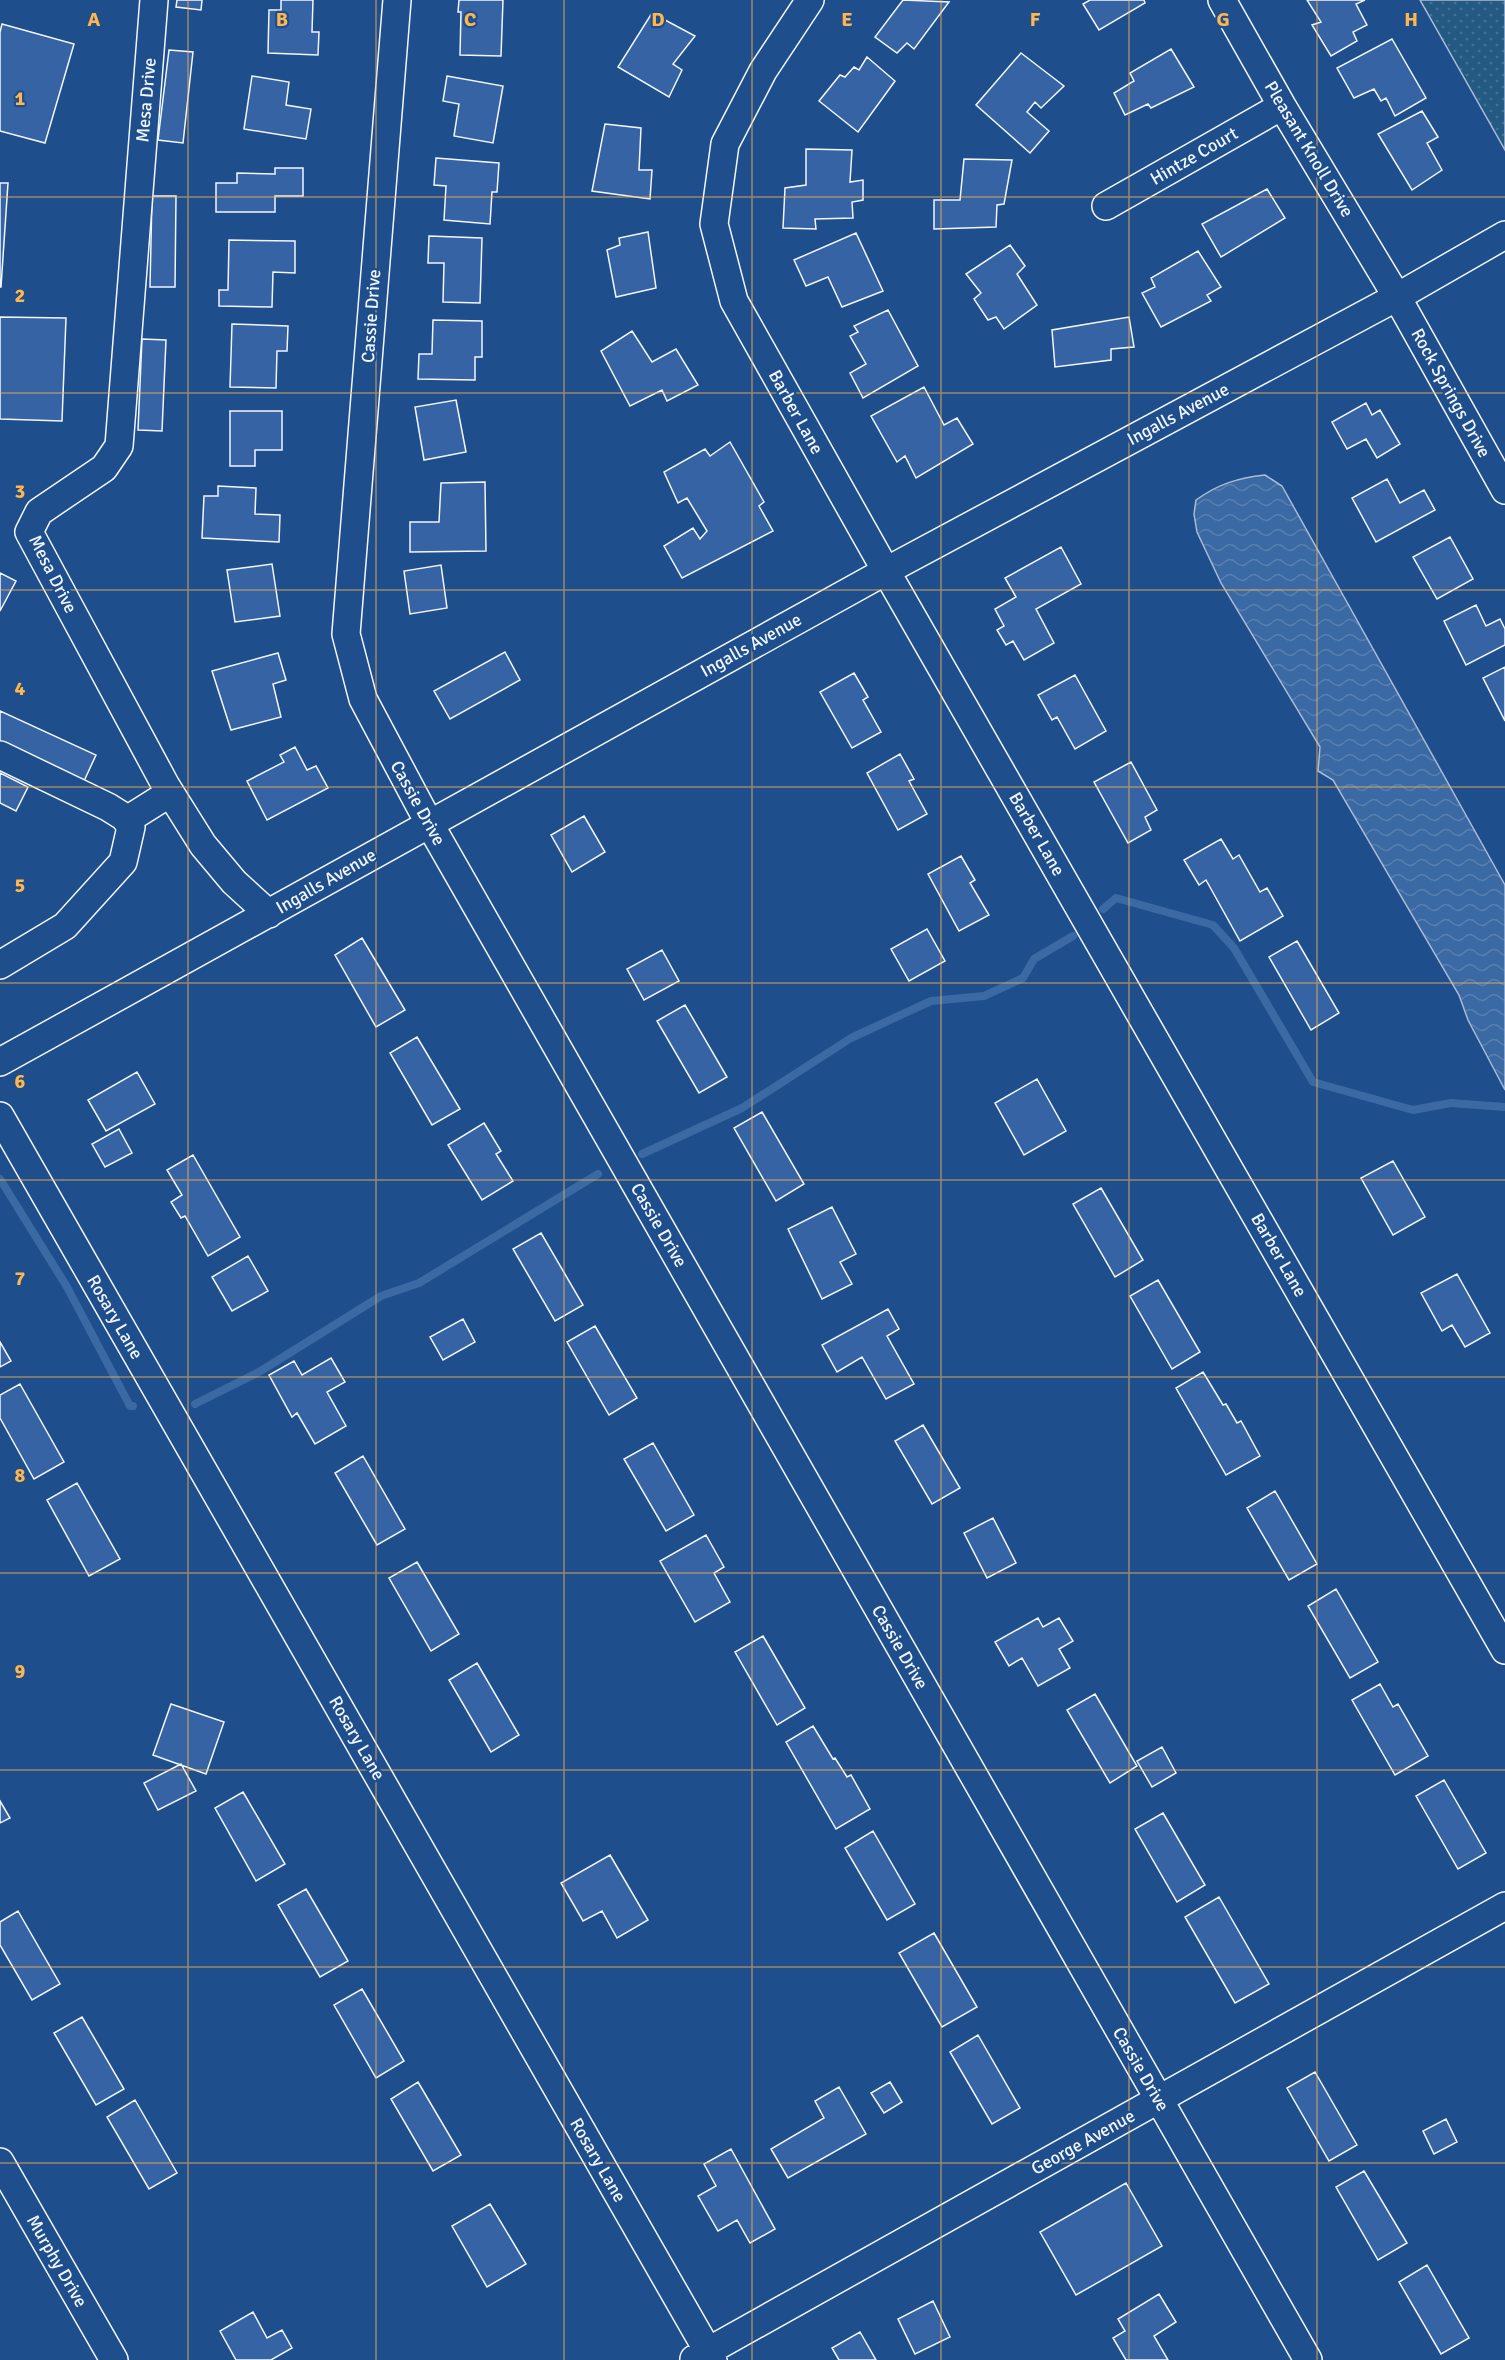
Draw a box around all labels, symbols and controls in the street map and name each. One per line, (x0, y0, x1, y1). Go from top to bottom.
text: A (88, 7, 101, 32)
text: B (276, 7, 288, 32)
text: C (464, 7, 476, 32)
text: D (651, 7, 665, 32)
text: E (841, 7, 853, 32)
text: F (1030, 7, 1041, 32)
text: G (1216, 7, 1230, 32)
text: H (1404, 7, 1418, 32)
street label: Mesa Drive (131, 57, 161, 143)
street label: Pleasant Knoll Drive (1260, 77, 1358, 221)
text: 1 (15, 86, 26, 111)
street label: Hintze Court (1146, 122, 1242, 190)
street label: Cassie Drive (357, 268, 385, 364)
text: 2 (15, 283, 25, 308)
street label: Rock Springs Drive (1406, 325, 1496, 461)
street label: Barber Lane (764, 366, 828, 458)
street label: Ingalls Avenue (1123, 378, 1233, 450)
text: 3 (15, 479, 25, 504)
street label: Mesa Drive (24, 531, 82, 617)
street label: Ingalls Avenue (697, 608, 805, 682)
text: 4 (15, 676, 26, 701)
street label: Cassie Drive (386, 757, 450, 849)
street label: Barber Lane (1004, 788, 1070, 880)
street label: Ingalls Avenue (272, 843, 380, 919)
text: 5 (15, 873, 25, 898)
text: 6 (15, 1069, 26, 1094)
street label: Cassie Drive (626, 1179, 692, 1271)
street label: Barber Lane (1246, 1209, 1312, 1301)
text: 7 (15, 1266, 26, 1291)
street label: Rosary Lane (82, 1271, 148, 1363)
text: 8 (15, 1463, 26, 1488)
street label: Cassie Drive (867, 1601, 933, 1693)
text: 9 (15, 1659, 26, 1684)
street label: Rosary Lane (324, 1692, 390, 1784)
street label: Cassie Drive (1108, 2023, 1174, 2115)
street label: George Avenue (1027, 2104, 1139, 2180)
street label: Rosary Lane (565, 2114, 631, 2206)
street label: Murphy Drive (22, 2211, 92, 2311)

